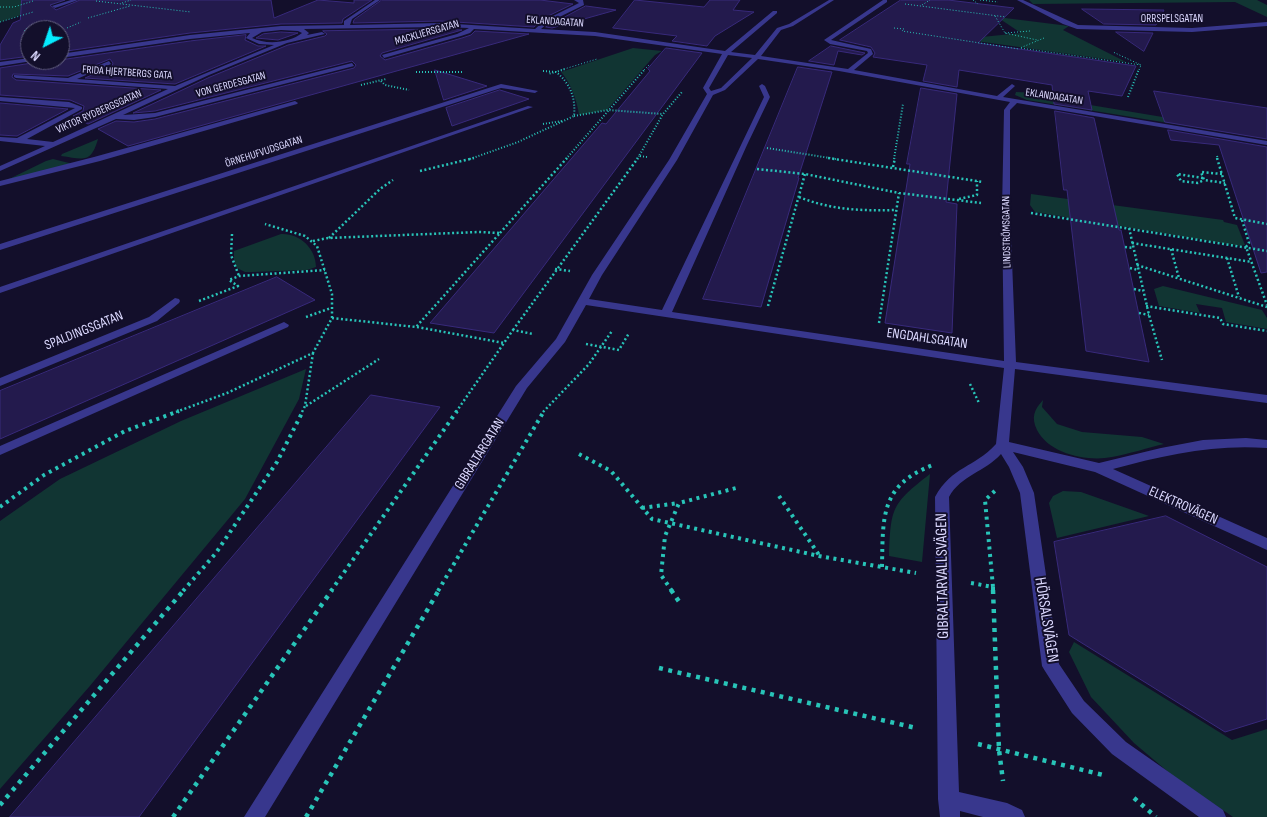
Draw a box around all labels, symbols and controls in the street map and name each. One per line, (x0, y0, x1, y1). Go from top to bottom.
street label: ORRSPELSGATAN (1141, 12, 1203, 26)
street label: EKLANDAGATAN (526, 13, 584, 31)
street label: MACKLIERSGATAN (393, 18, 461, 48)
north arrow (20, 20, 70, 70)
text: N (27, 47, 44, 65)
street label: FRIDA HJERTBERGS GATA (82, 63, 172, 83)
street label: VON GERDESGATAN (195, 69, 267, 101)
street label: EKLANDAGATAN (1024, 86, 1084, 108)
street label: VIKTOR RYDBERGSGATAN (54, 87, 144, 137)
street label: ÖRNEHUFVUDSGATAN (224, 133, 304, 171)
street label: LINDSTRÖMSGATAN (1000, 196, 1014, 268)
street label: SPALDINGSGATAN (42, 308, 126, 354)
street label: ENGDAHLSGATAN (885, 325, 969, 353)
street label: GIBRALTARGATAN (451, 415, 509, 493)
street label: ELEKTROVÄGEN (1146, 483, 1220, 529)
street label: GIBRALTARVALLSVÄGEN (932, 513, 954, 639)
street label: HÖRSALSVÄGEN (1030, 576, 1062, 664)

